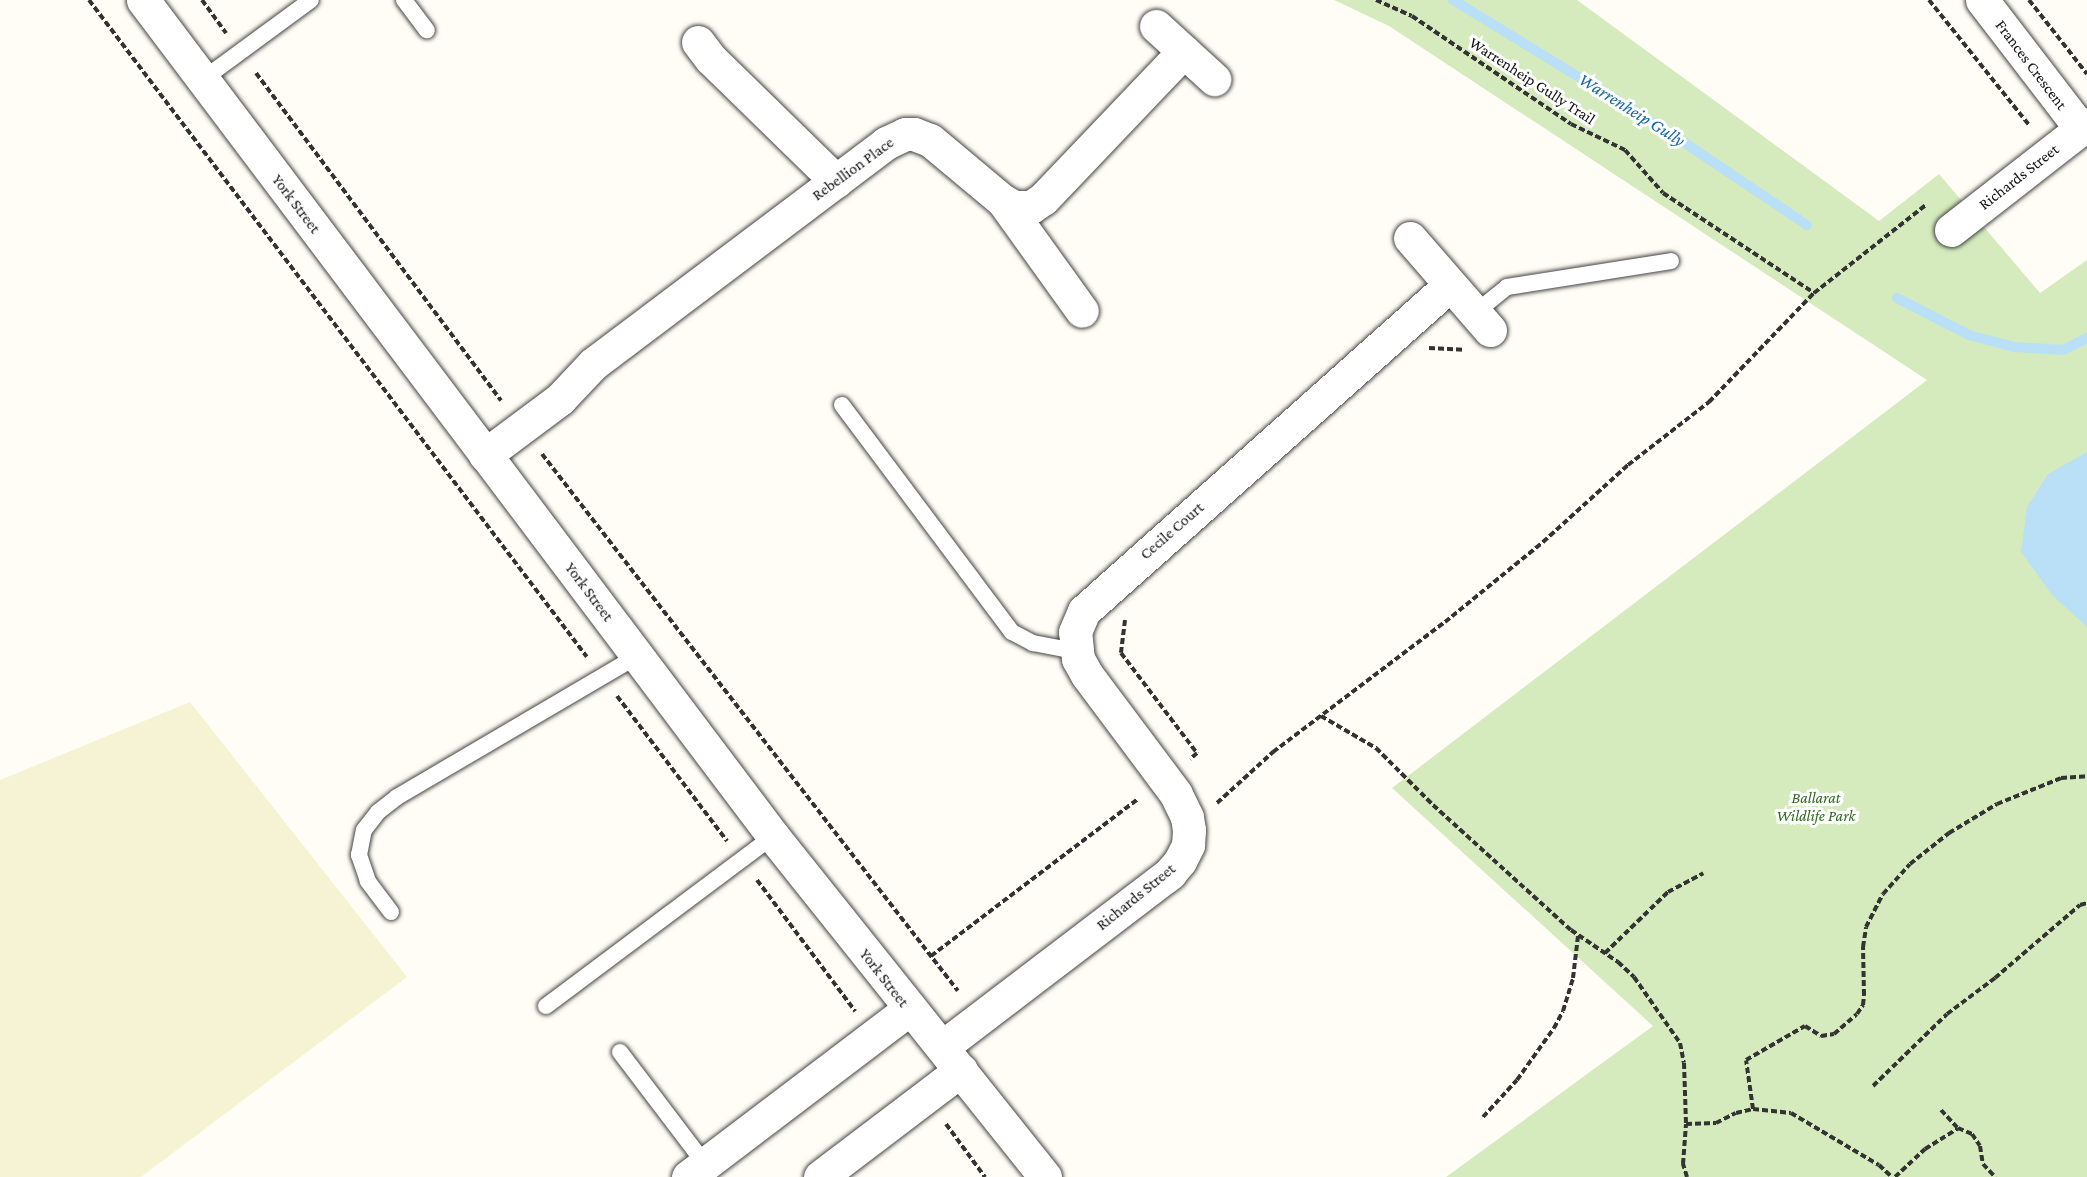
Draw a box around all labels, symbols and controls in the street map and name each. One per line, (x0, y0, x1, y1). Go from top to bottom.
street label: Frances Crescent (1991, 16, 2071, 114)
street label: Warrenheip Gully Trail (1465, 33, 1599, 129)
water label: Warrenheip Gully (1575, 69, 1689, 151)
street label: Rebellion Place (808, 133, 898, 205)
street label: Richards Street (1975, 140, 2063, 214)
street label: York Street (268, 171, 324, 237)
street label: Cecile Court (1136, 498, 1208, 564)
street label: York Street (561, 559, 617, 625)
park label: Ballarat Wildlife Park (1776, 788, 1856, 826)
street label: Richards Street (1093, 859, 1179, 935)
street label: York Street (855, 945, 913, 1011)

